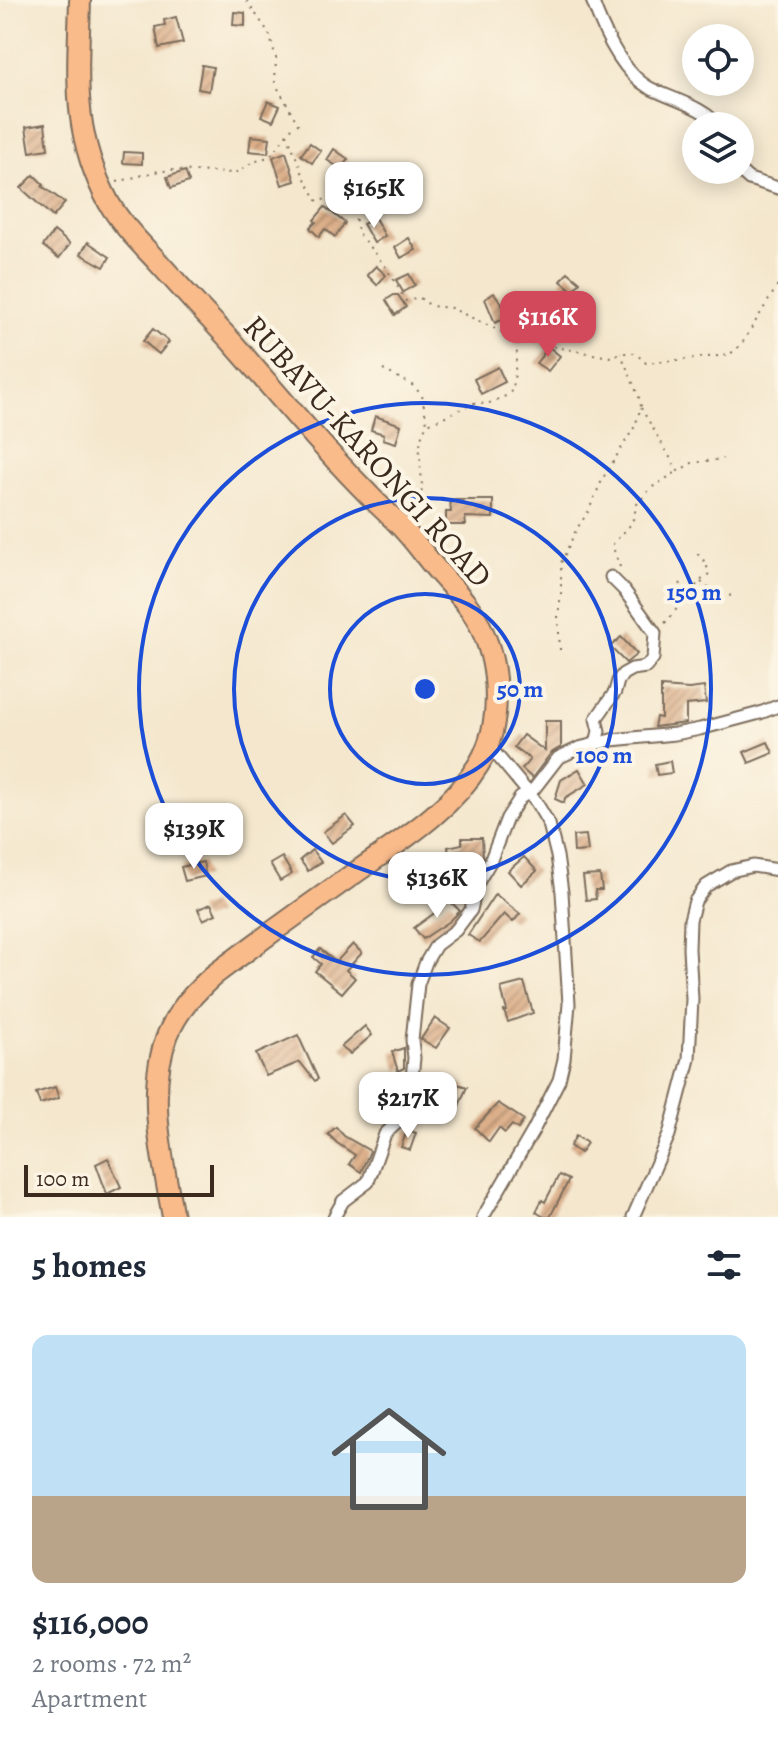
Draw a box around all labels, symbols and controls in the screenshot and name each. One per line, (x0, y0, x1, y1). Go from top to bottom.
map controls (682, 24, 754, 184)
button: locate (682, 24, 754, 96)
button: layers (682, 112, 754, 184)
pin: $165K (318, 162, 430, 230)
text: $165K (343, 170, 405, 205)
pin: $116K (492, 291, 604, 359)
text: $116K (518, 299, 578, 334)
street label: RUBAVU-KARONGI ROAD (234, 305, 502, 597)
text: 150 m (666, 576, 722, 608)
text: 50 m (497, 673, 543, 705)
centre of rings (411, 675, 439, 703)
text: 100 m (575, 739, 633, 771)
pin: $139K (138, 803, 250, 871)
text: $139K (163, 811, 225, 846)
pin: $136K (381, 852, 493, 920)
text: $136K (406, 860, 468, 895)
pin: $217K (352, 1072, 464, 1140)
text: $217K (377, 1080, 439, 1115)
scale bar (24, 1161, 214, 1197)
text: 100 m (36, 1164, 90, 1194)
text: 5 homes (32, 1242, 147, 1289)
icon: filters (702, 1243, 746, 1287)
icon: home (317, 1387, 461, 1531)
text: $116,000 (32, 1599, 149, 1646)
text: 2 rooms · 72 m² (32, 1646, 191, 1681)
text: Apartment (32, 1681, 147, 1716)

